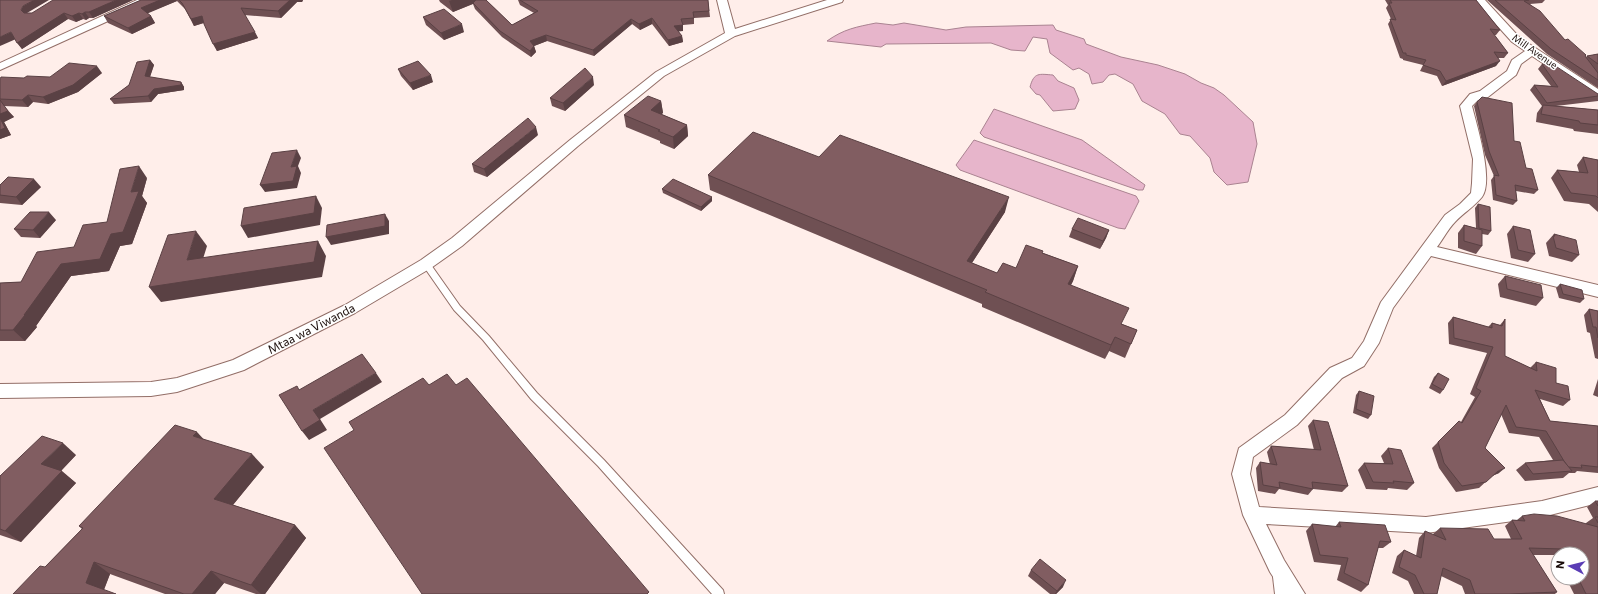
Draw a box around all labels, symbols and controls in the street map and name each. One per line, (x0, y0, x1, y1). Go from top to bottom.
street label: Mill Avenue (1510, 31, 1560, 71)
street label: Mtaa wa Viwanda (265, 300, 357, 356)
north arrow (1550, 546, 1590, 586)
text: N (1553, 560, 1567, 570)

